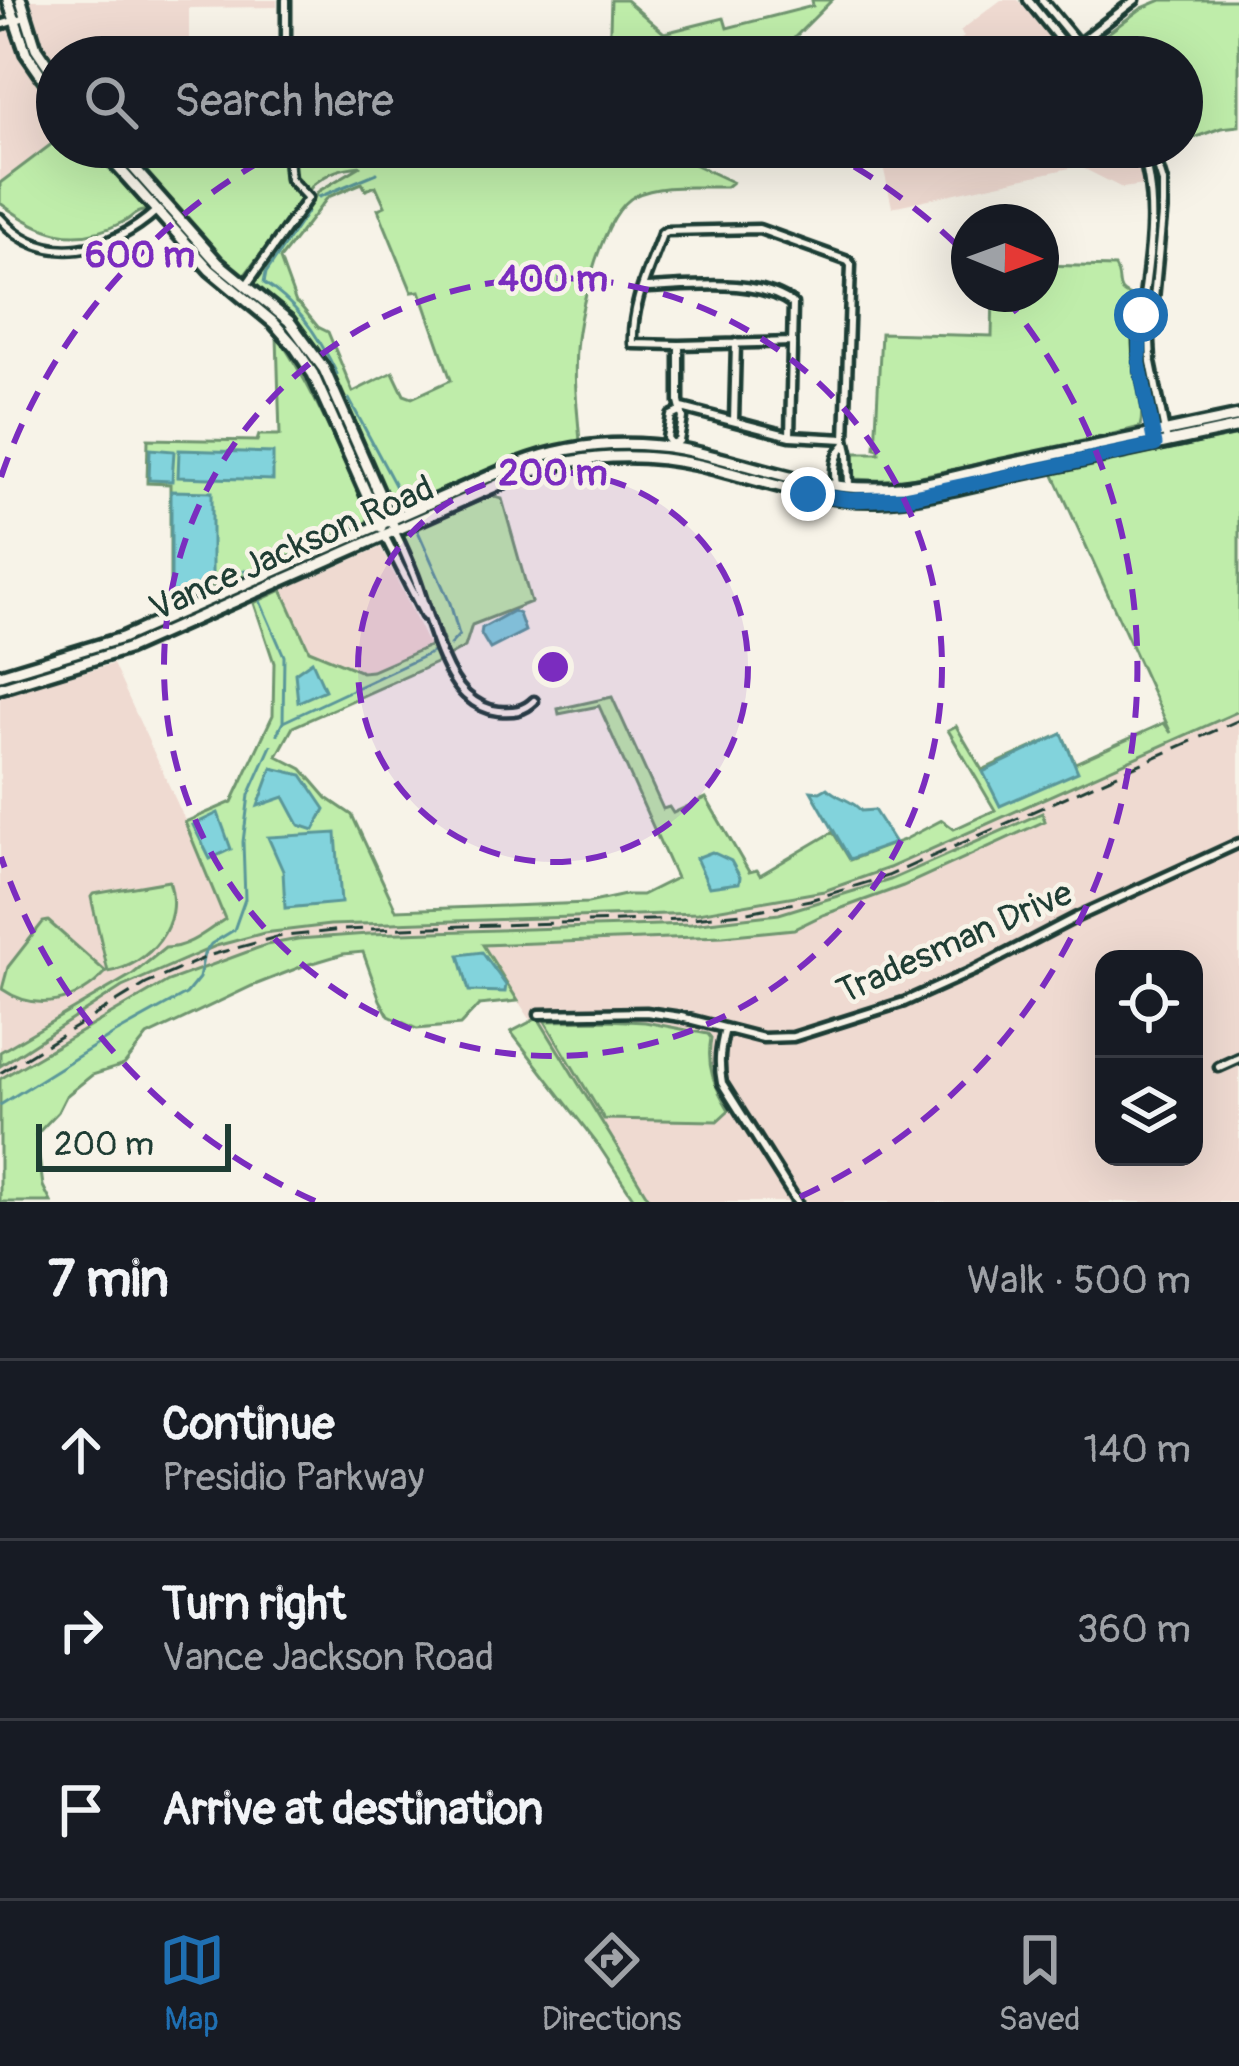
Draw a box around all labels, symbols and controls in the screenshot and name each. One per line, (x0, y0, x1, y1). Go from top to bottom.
search box (36, 36, 1203, 168)
icon: search (78, 69, 144, 135)
text: Search here (174, 74, 394, 130)
north arrow (951, 204, 1059, 312)
text: 600 m (85, 233, 195, 278)
text: 400 m (498, 257, 608, 302)
route start (1114, 288, 1168, 342)
text: 200 m (498, 451, 608, 496)
street label: Vance Jackson Road (142, 465, 441, 631)
route end (781, 467, 835, 521)
centre of rings (532, 646, 574, 688)
street label: Tradesman Drive (830, 870, 1080, 1014)
map controls (1095, 950, 1203, 1166)
button: locate (1095, 950, 1203, 1058)
button: layers (1095, 1058, 1203, 1166)
scale bar (36, 1118, 231, 1171)
text: 200 m (54, 1124, 154, 1165)
text: 7 min (48, 1248, 169, 1312)
text: Walk · 500 m (967, 1256, 1191, 1305)
text: Continue (162, 1397, 335, 1453)
icon: ahead (48, 1417, 114, 1483)
text: 140 m (1083, 1425, 1191, 1474)
text: Presidio Parkway (162, 1453, 424, 1502)
text: Turn right (162, 1577, 346, 1633)
icon: right (48, 1597, 114, 1663)
text: 360 m (1077, 1605, 1191, 1654)
text: Vance Jackson Road (162, 1633, 494, 1682)
icon: arrive (48, 1777, 114, 1843)
text: Arrive at destination (162, 1782, 543, 1838)
tab: Map (159, 1927, 225, 2040)
tab: Directions (542, 1927, 682, 2040)
tab: Saved (999, 1927, 1080, 2040)

